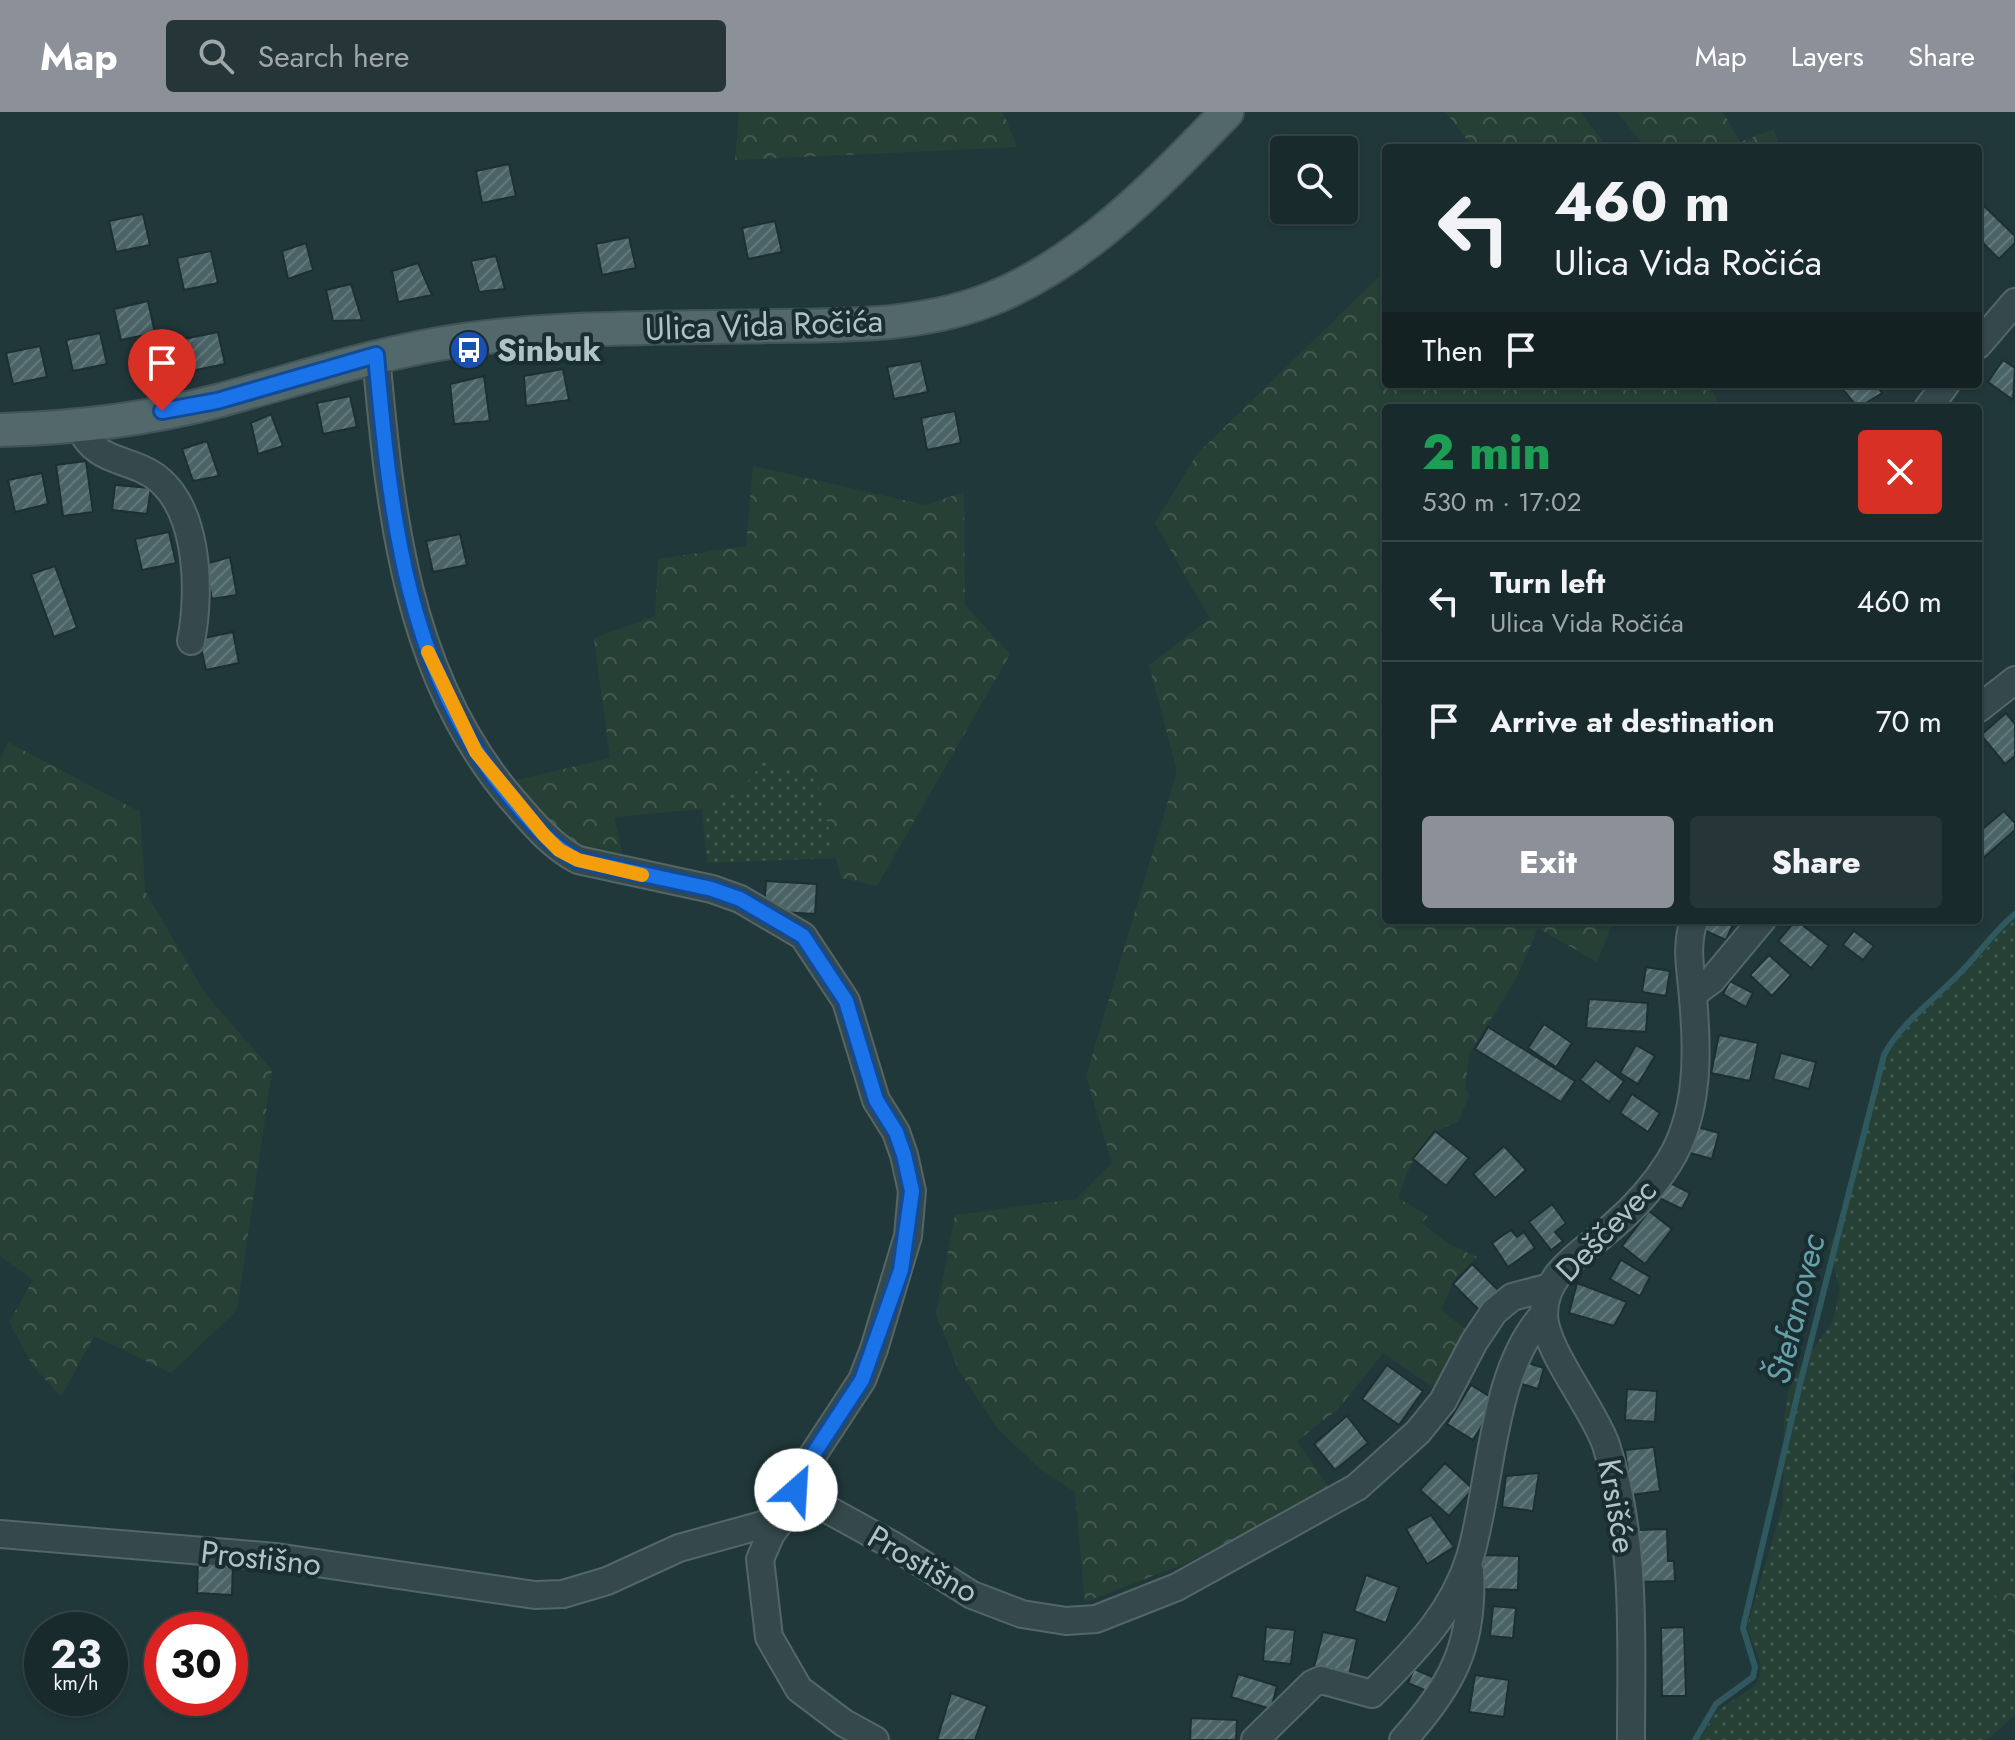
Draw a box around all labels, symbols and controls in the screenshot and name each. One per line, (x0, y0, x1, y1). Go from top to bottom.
search box (166, 20, 726, 92)
text: Map (40, 29, 118, 84)
icon: search (194, 34, 238, 78)
text: Search here (258, 35, 410, 78)
text: Map (1695, 36, 1747, 77)
text: Layers (1791, 36, 1864, 77)
text: Share (1908, 36, 1975, 77)
map controls (1270, 136, 1358, 224)
button: search (1270, 136, 1358, 224)
text: 460 m (1554, 161, 1730, 242)
icon: left (1422, 176, 1526, 280)
text: Ulica Vida Ročića (1554, 236, 1822, 288)
street label: Ulica Vida Ročića (644, 298, 884, 352)
place label: Sinbuk (497, 327, 601, 373)
icon: arrive (1499, 328, 1543, 372)
pin (128, 329, 196, 411)
bus stop icon: Sinbuk (448, 329, 490, 371)
text: Then (1422, 329, 1483, 372)
icon: arrive (140, 341, 184, 385)
text: 2 min (1422, 418, 1551, 487)
button: close (1858, 430, 1942, 514)
text: 530 m · 17:02 (1422, 483, 1581, 521)
text: Turn left (1490, 561, 1605, 604)
icon: left (1422, 579, 1466, 623)
text: 460 m (1857, 580, 1942, 623)
text: Ulica Vida Ročića (1490, 604, 1684, 642)
icon: arrive (1422, 699, 1466, 743)
text: Arrive at destination (1490, 700, 1775, 743)
text: 70 m (1876, 700, 1942, 743)
button: Exit (1422, 816, 1674, 908)
button: Share (1690, 816, 1942, 908)
street label: Deščevec (1545, 1168, 1667, 1292)
water label: Štefanovec (1753, 1229, 1838, 1389)
position arrow (754, 1448, 838, 1532)
street label: Krsišće (1586, 1455, 1648, 1557)
street label: Prostišno (859, 1514, 987, 1614)
street label: Prostišno (198, 1529, 324, 1587)
speed limit sign: 30 (144, 1612, 248, 1716)
text: 23 (50, 1625, 102, 1683)
text: km/h (53, 1669, 99, 1698)

